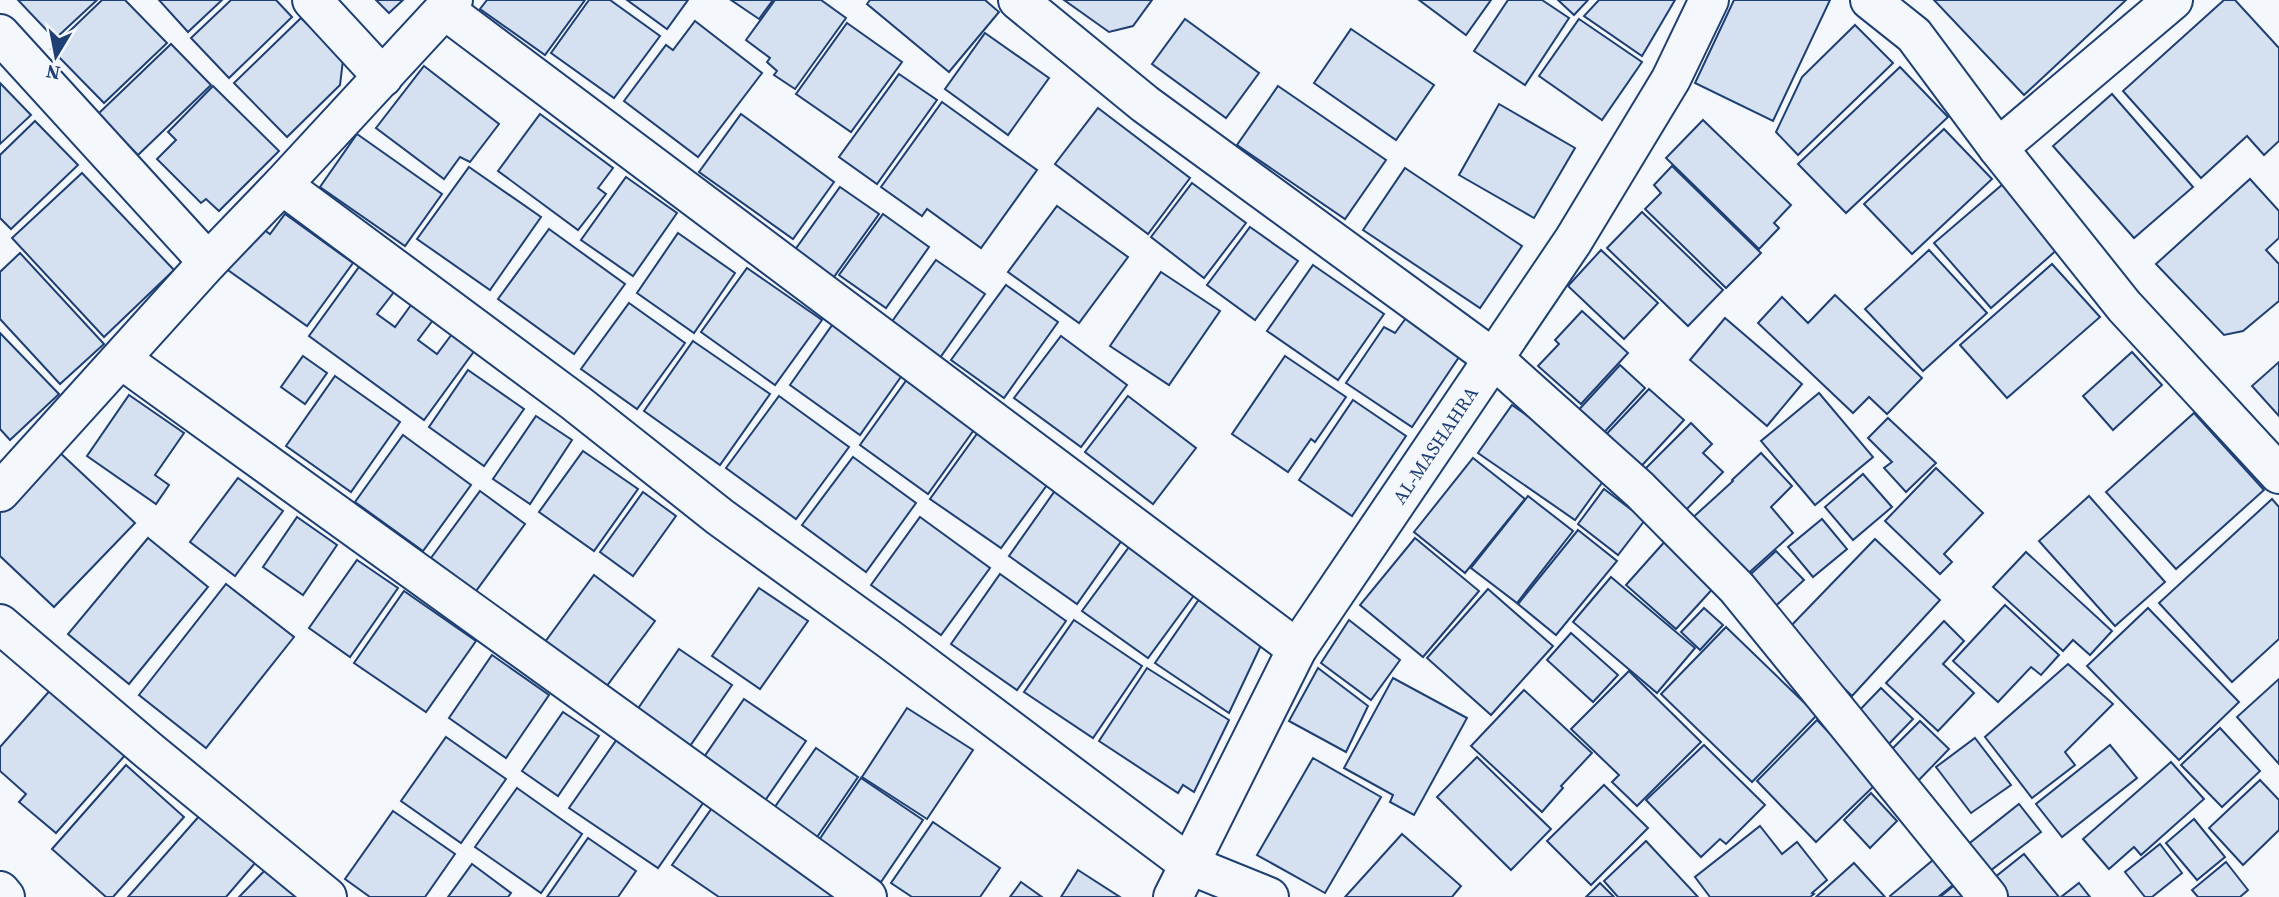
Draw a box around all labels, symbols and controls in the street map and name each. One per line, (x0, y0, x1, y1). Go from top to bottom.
north arrow (21, 21, 91, 91)
text: N (44, 59, 62, 87)
street label: AL-MASHAHRA (1386, 381, 1484, 509)

